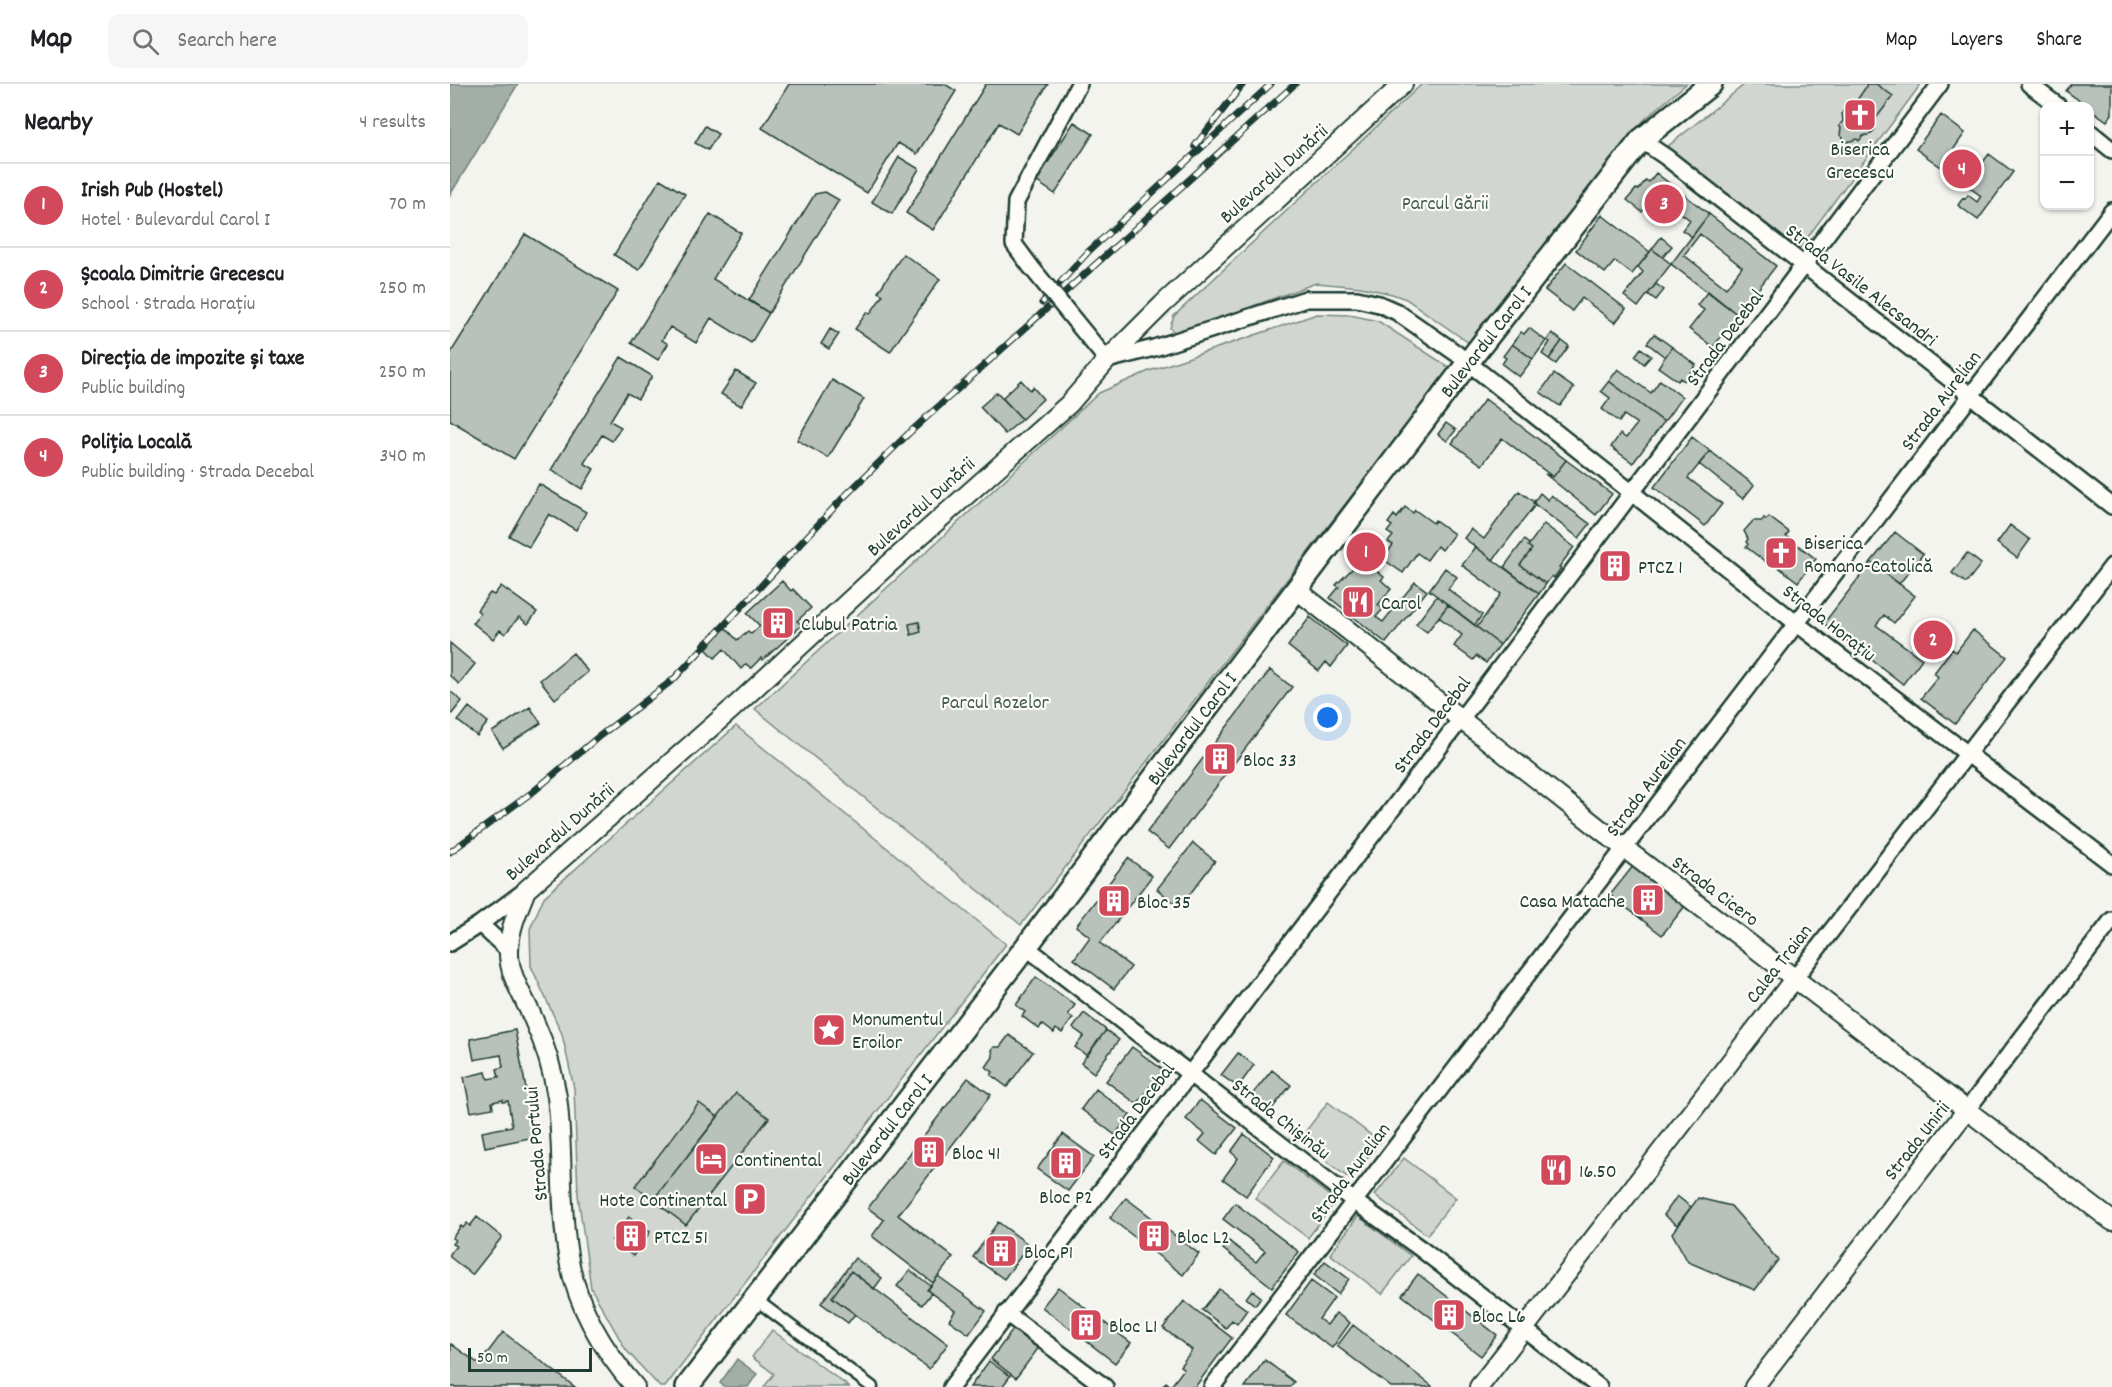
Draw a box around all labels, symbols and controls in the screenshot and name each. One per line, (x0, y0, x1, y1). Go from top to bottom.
search box (108, 14, 528, 68)
text: Map (30, 21, 72, 61)
icon: search (129, 25, 162, 58)
text: Search here (177, 26, 277, 57)
text: Map (1886, 26, 1917, 56)
text: Layers (1950, 26, 2003, 56)
text: Share (2036, 26, 2082, 56)
church icon: Biserica Grecescu (1842, 97, 1878, 133)
map controls (2040, 102, 2094, 210)
button: + (2040, 102, 2094, 156)
text: Nearby (24, 105, 92, 142)
text: 4 results (359, 109, 426, 137)
street label: Bulevardul Dunării (1215, 119, 1336, 231)
place label: Biserica Grecescu (1826, 137, 1894, 188)
pin: 4 (1942, 146, 1982, 191)
button: − (2040, 156, 2094, 210)
text: Irish Pub (Hostel) (81, 176, 223, 207)
pin: 3 (1644, 182, 1684, 226)
text: 1 (41, 191, 46, 219)
text: 70 m (389, 191, 426, 219)
park label: Parcul Gării (1402, 191, 1489, 219)
text: Hotel · Bulevardul Carol I (81, 207, 270, 235)
street label: Strada Vasile Alecsandri (1778, 218, 1942, 355)
text: Școala Dimitrie Grecescu (81, 260, 284, 291)
text: 2 (39, 275, 48, 303)
text: 250 m (379, 275, 426, 303)
street label: Bulevardul Carol I (1435, 281, 1540, 405)
street label: Strada Decebal (1681, 284, 1772, 393)
text: School · Strada Horațiu (81, 291, 255, 319)
text: Direcția de impozite și taxe (81, 344, 305, 375)
street label: Strada Aurelian (1895, 346, 1989, 458)
text: 3 (39, 359, 48, 387)
text: 250 m (379, 359, 426, 387)
text: Public building (81, 375, 185, 403)
text: Poliția Locală (81, 428, 192, 459)
text: 4 (39, 443, 48, 471)
text: 340 m (380, 443, 426, 471)
street label: Bulevardul Dunării (862, 452, 983, 564)
text: Public building · Strada Decebal (81, 459, 314, 487)
pin: 1 (1346, 530, 1386, 574)
place label: Biserica Romano-Catolică (1804, 531, 1933, 582)
church icon: Biserica Romano-Catolică (1763, 535, 1799, 571)
building icon: PTCZ 1 (1597, 548, 1633, 584)
place label: PTCZ 1 (1638, 555, 1683, 583)
street label: Strada Horațiu (1775, 579, 1881, 670)
restaurant icon: Carol (1340, 584, 1376, 620)
place label: Carol (1381, 591, 1422, 619)
building icon: Clubul Patria (760, 605, 796, 641)
place label: Clubul Patria (801, 612, 898, 640)
pin: 2 (1914, 618, 1952, 662)
street label: Bulevardul Carol I (1142, 667, 1245, 792)
street label: Strada Decebal (1388, 671, 1479, 780)
park label: Parcul Rozelor (941, 690, 1050, 718)
your location (1313, 703, 1342, 732)
street label: Strada Aurelian (1600, 732, 1694, 844)
building icon: Bloc 33 (1202, 741, 1238, 777)
place label: Bloc 33 (1243, 748, 1297, 776)
street label: Bulevardul Dunării (500, 778, 622, 889)
street label: Strada Cicero (1665, 850, 1764, 935)
building icon: Casa Matache (1630, 882, 1666, 918)
building icon: Bloc 35 (1096, 883, 1132, 919)
place label: Casa Matache (1520, 889, 1625, 917)
place label: Bloc 35 (1137, 890, 1191, 918)
street label: Calea Traian (1740, 919, 1820, 1010)
place label: Monumentul Eroilor (852, 1007, 943, 1058)
place icon: Monumentul Eroilor (811, 1012, 847, 1048)
street label: Strada Decebal (1092, 1057, 1183, 1166)
street label: Bulevardul Carol I (836, 1069, 941, 1193)
street label: Strada Chișinău (1225, 1073, 1336, 1168)
street label: Strada Portului (519, 1085, 557, 1202)
street label: Strada Unirii (1879, 1096, 1958, 1187)
street label: Strada Aurelian (1304, 1118, 1398, 1230)
building icon: Bloc 41 (911, 1134, 947, 1170)
hotel icon: Continental (693, 1141, 729, 1177)
place label: Bloc 41 (952, 1141, 1000, 1169)
building icon: Bloc P2 (1048, 1145, 1084, 1181)
place label: Continental (734, 1148, 822, 1176)
restaurant icon: 16.50 (1538, 1152, 1574, 1188)
place label: 16.50 (1579, 1159, 1617, 1187)
parking icon: Hote Continental (732, 1181, 768, 1217)
place label: Bloc P2 (1039, 1185, 1093, 1213)
place label: Hote Continental (599, 1188, 727, 1216)
building icon: PTCZ 51 (613, 1218, 649, 1254)
building icon: Bloc L2 (1136, 1218, 1172, 1254)
place label: PTCZ 51 (654, 1225, 708, 1253)
place label: Bloc L2 (1177, 1225, 1230, 1253)
building icon: Bloc P1 (983, 1233, 1019, 1269)
place label: Bloc P1 (1024, 1240, 1073, 1268)
building icon: Bloc L6 (1431, 1297, 1467, 1333)
place label: Bloc L6 (1472, 1304, 1526, 1332)
building icon: Bloc L1 (1068, 1307, 1104, 1343)
place label: Bloc L1 (1109, 1314, 1157, 1342)
scale bar (468, 1345, 592, 1372)
text: 50 m (477, 1347, 508, 1370)

